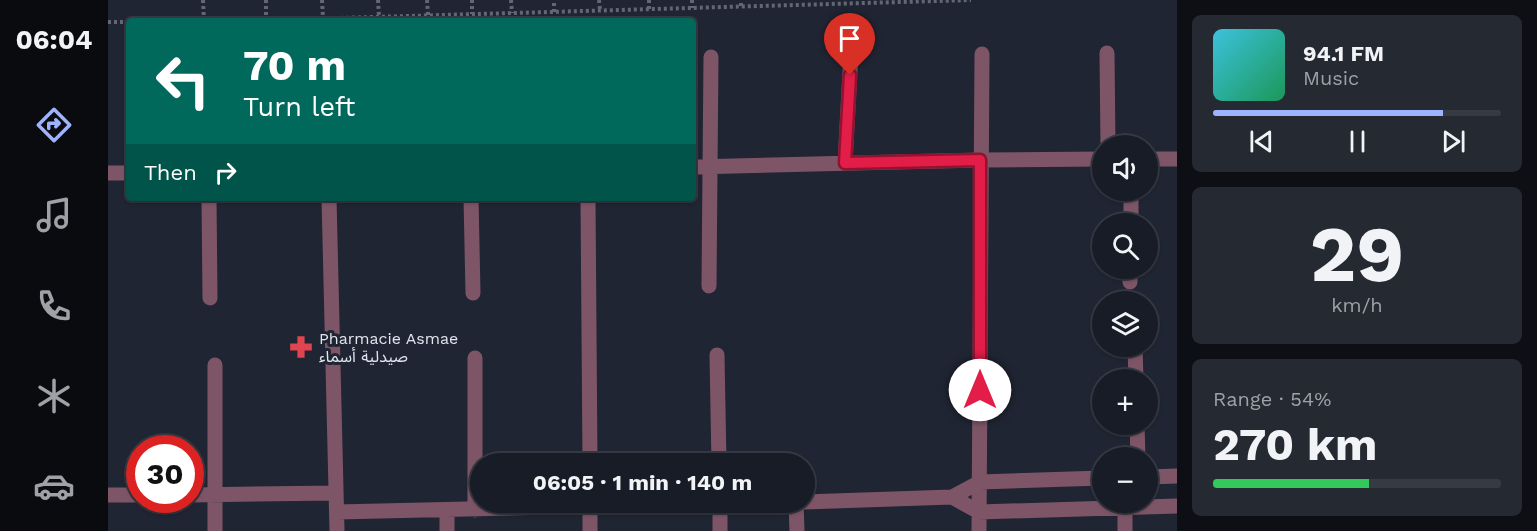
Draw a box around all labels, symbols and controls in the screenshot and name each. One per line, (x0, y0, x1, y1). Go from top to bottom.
pin (824, 13, 875, 75)
icon: arrive (833, 22, 866, 55)
text: 06:04 (15, 24, 93, 56)
text: 70 m (243, 41, 346, 90)
text: 94.1 FM (1303, 41, 1384, 66)
icon: left (144, 42, 222, 120)
text: Music (1303, 66, 1359, 90)
text: Turn left (243, 91, 355, 123)
icon: directions (33, 104, 75, 146)
icon: previous (1245, 125, 1278, 158)
icon: pause (1341, 125, 1374, 158)
icon: next (1437, 125, 1470, 158)
map controls (1092, 135, 1158, 513)
button: sound (1092, 135, 1158, 201)
icon: right (209, 156, 242, 189)
text: Then (144, 160, 197, 185)
icon: music (33, 194, 75, 236)
text: 29 (1310, 208, 1404, 300)
button: search (1092, 213, 1158, 279)
icon: phone (33, 285, 75, 327)
button: layers (1092, 291, 1158, 357)
text: km/h (1331, 293, 1383, 317)
place label: Pharmacie Asmae صيدلية أسماء (319, 329, 458, 366)
pharmacy icon: Pharmacie Asmae صيدلية أسماء (288, 334, 314, 360)
position arrow (948, 358, 1012, 422)
button: + (1092, 369, 1158, 435)
icon: climate (33, 375, 75, 417)
text: Range · 54% (1213, 387, 1331, 411)
text: 270 km (1213, 418, 1377, 471)
speed limit sign: 30 (126, 435, 204, 513)
button: − (1092, 447, 1158, 513)
icon: car (33, 465, 75, 507)
text: 06:05 · 1 min · 140 m (533, 470, 752, 495)

